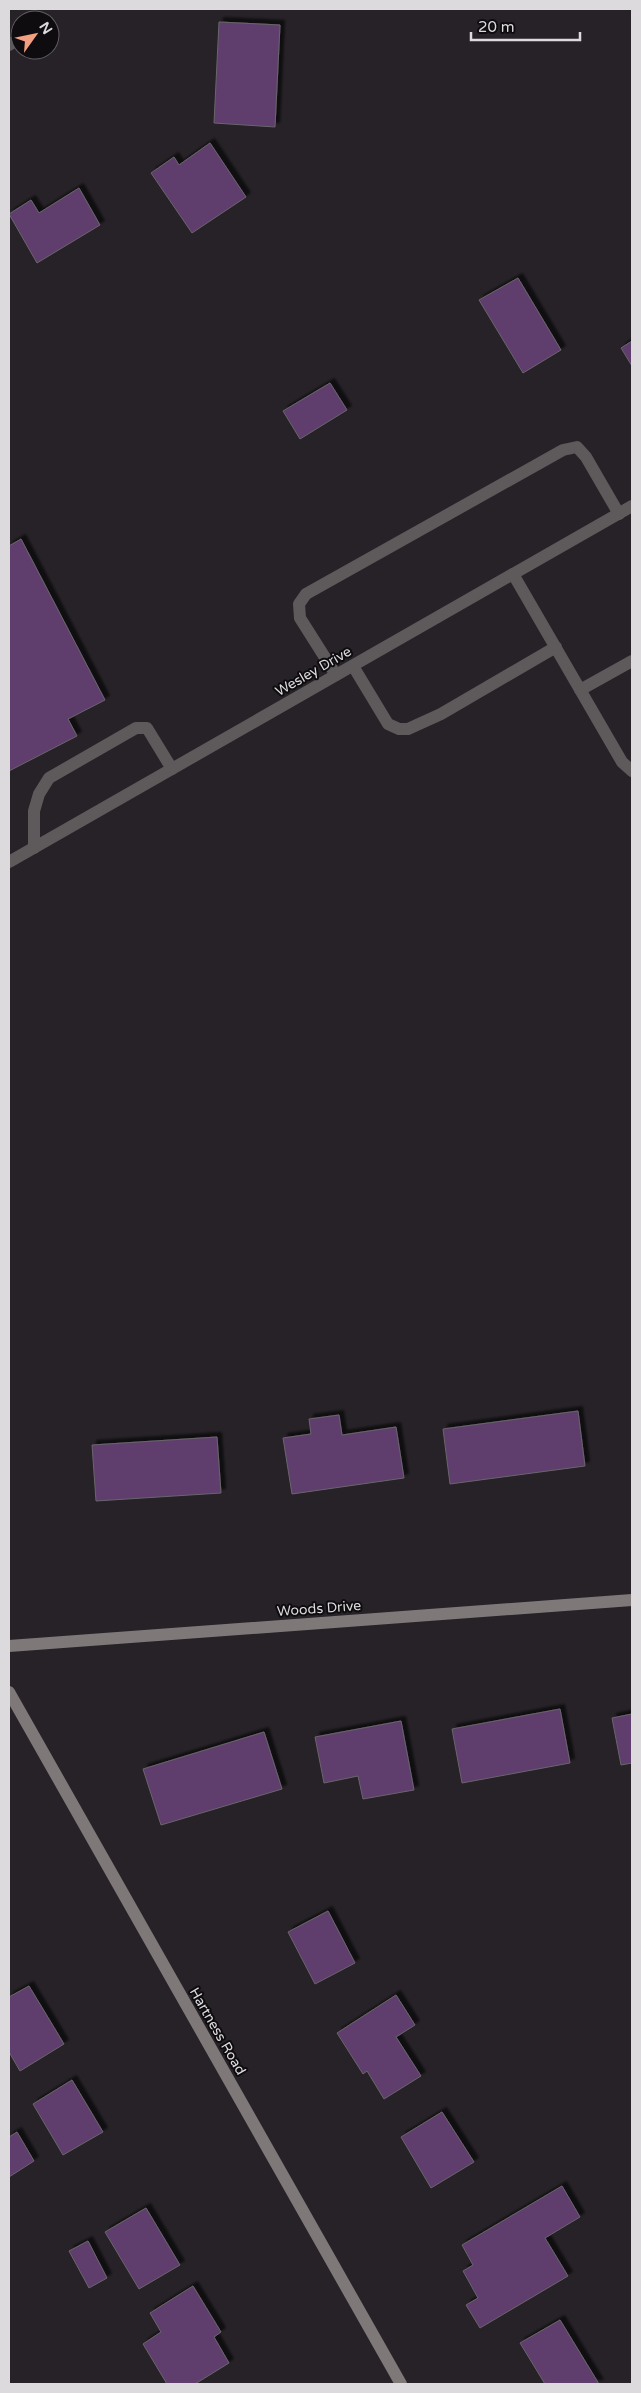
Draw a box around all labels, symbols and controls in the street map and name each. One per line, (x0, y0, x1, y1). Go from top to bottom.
north arrow (10, 10, 60, 60)
scale bar (471, 10, 580, 42)
text: 20 m (478, 18, 515, 36)
text: N (35, 19, 56, 38)
street label: Wesley Drive (272, 643, 354, 700)
street label: Woods Drive (276, 1597, 362, 1620)
street label: Hartness Road (186, 1985, 249, 2078)

